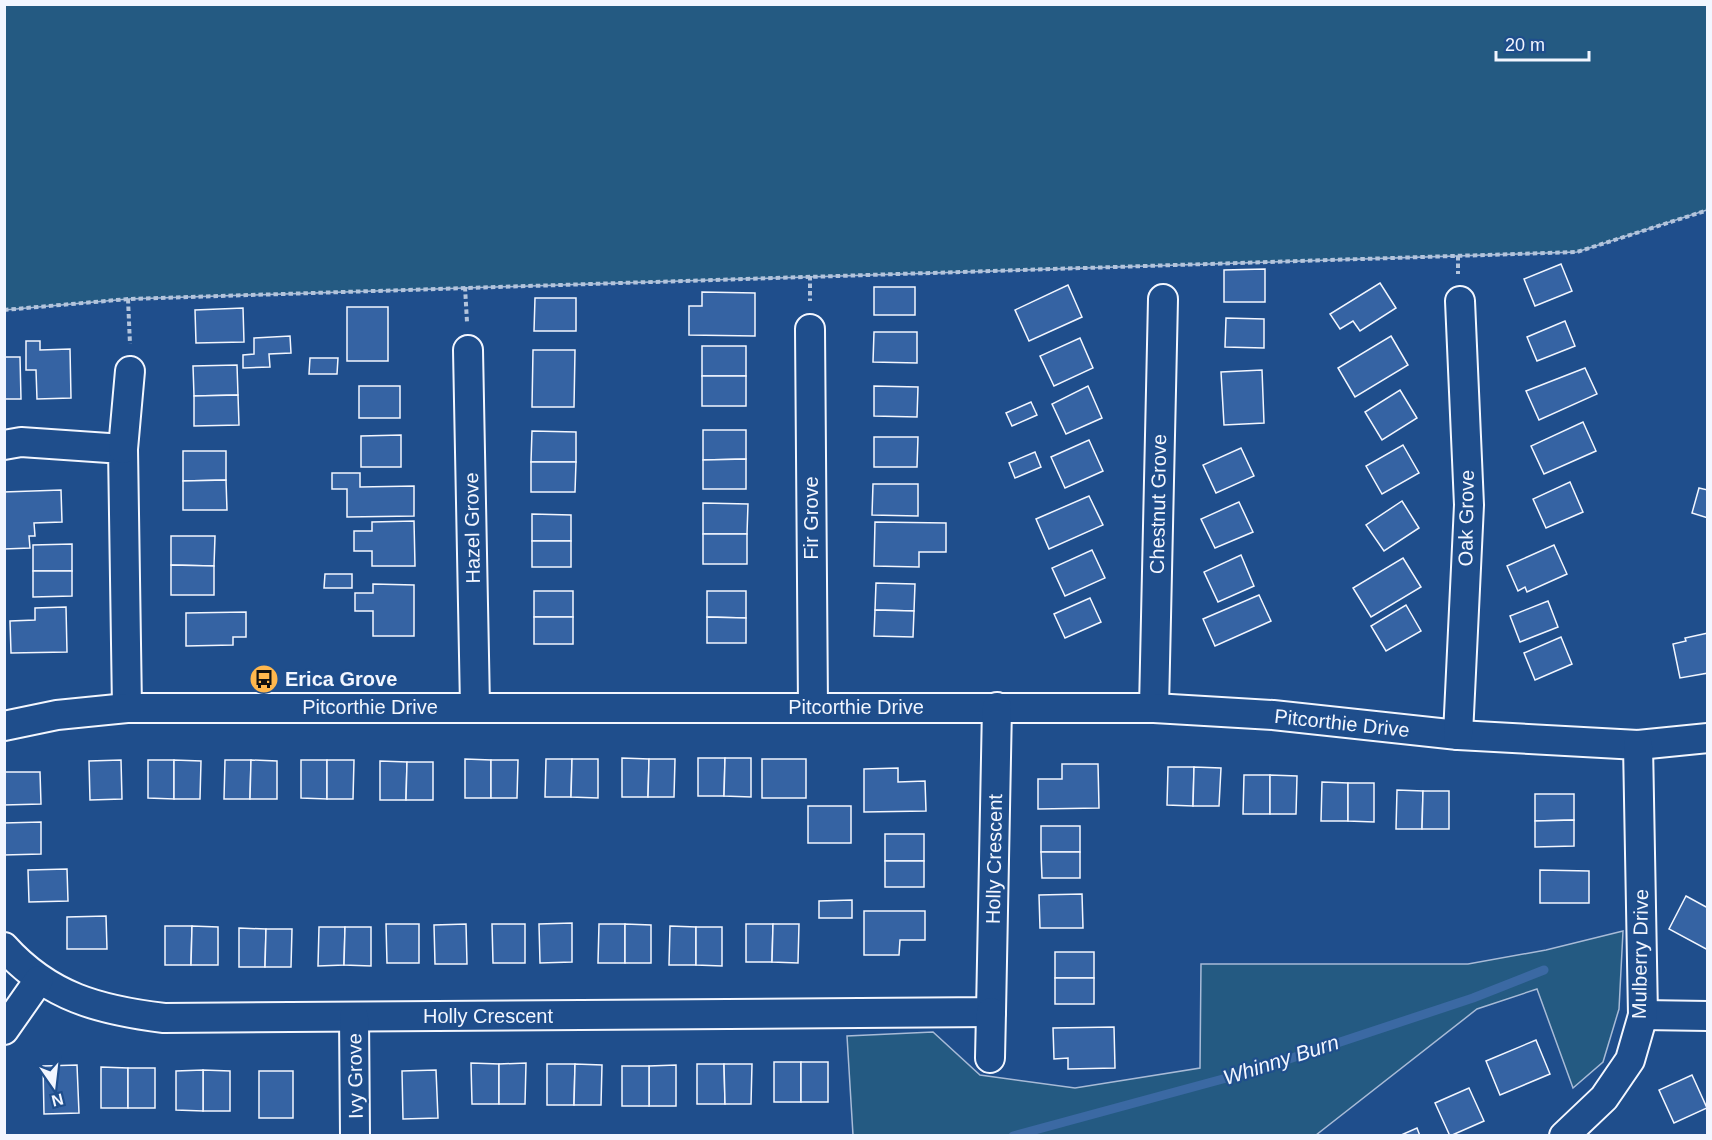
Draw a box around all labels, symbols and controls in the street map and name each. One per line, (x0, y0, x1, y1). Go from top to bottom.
scale bar (1496, 24, 1589, 62)
text: 20 m (1505, 35, 1545, 55)
street label: Chestnut Grove (1146, 434, 1170, 574)
street label: Oak Grove (1454, 469, 1478, 567)
street label: Hazel Grove (460, 472, 484, 584)
street label: Fir Grove (800, 476, 822, 560)
bus stop icon: Erica Grove (248, 663, 280, 695)
place label: Erica Grove (285, 668, 397, 690)
street label: Pitcorthie Drive (302, 696, 438, 718)
street label: Pitcorthie Drive (788, 696, 924, 718)
street label: Pitcorthie Drive (1273, 705, 1411, 741)
street label: Holly Crescent (982, 793, 1006, 924)
street label: Mulberry Drive (1628, 889, 1652, 1019)
street label: Holly Crescent (423, 1005, 553, 1027)
water label: Whinny Burn (1220, 1030, 1342, 1089)
street label: Ivy Grove (343, 1033, 367, 1119)
north arrow (24, 1056, 84, 1116)
text: N (50, 1090, 65, 1110)

